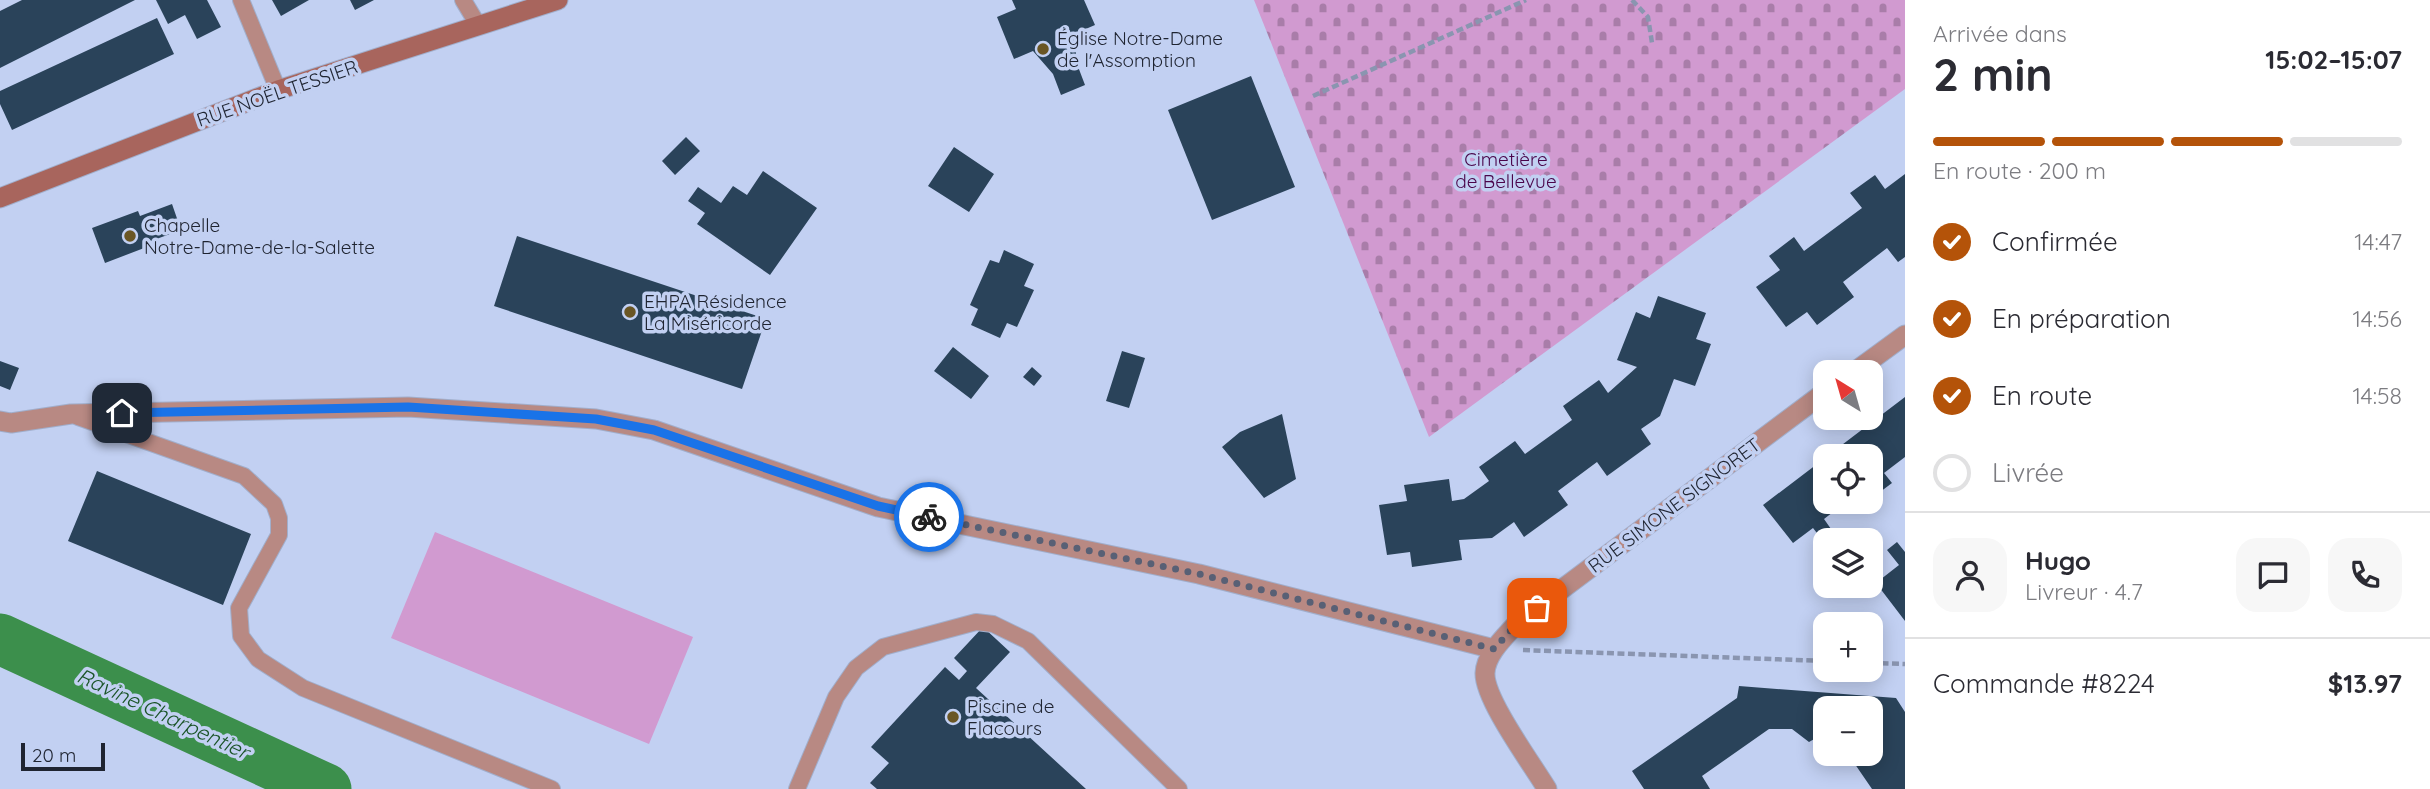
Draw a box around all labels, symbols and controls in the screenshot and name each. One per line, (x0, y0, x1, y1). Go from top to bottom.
text: Arrivée dans (1933, 19, 2067, 48)
place label: Église Notre-Dame de l'Assomption (1057, 26, 1223, 72)
marker: Église Notre-Dame de l'Assomption (1035, 41, 1051, 57)
text: 15:02–15:07 (2265, 43, 2402, 76)
text: 2 min (1933, 45, 2053, 103)
street label: RUE NOËL TESSIER (193, 54, 361, 132)
park label: Cimetière de Bellevue (1455, 147, 1557, 193)
text: En route · 200 m (1933, 156, 2106, 185)
place label: Chapelle Notre-Dame-de-la-Salette (144, 213, 375, 259)
icon: check (1933, 223, 1971, 261)
text: Confirmée (1992, 225, 2118, 258)
text: 14:47 (2354, 227, 2402, 256)
marker: Chapelle Notre-Dame-de-la-Salette (122, 228, 138, 244)
place label: EHPA Résidence La Miséricorde (644, 289, 787, 335)
icon: check (1933, 300, 1971, 338)
text: En préparation (1992, 302, 2171, 335)
marker: EHPA Résidence La Miséricorde (622, 304, 638, 320)
text: 14:56 (2353, 304, 2402, 333)
north arrow (1813, 360, 1883, 430)
map controls (1813, 360, 1883, 766)
icon: check (1933, 377, 1971, 415)
text: En route (1992, 379, 2092, 412)
text: 14:58 (2352, 381, 2402, 410)
pin (92, 383, 152, 443)
icon: home (103, 394, 141, 432)
street label: RUE SIMONE SIGNORET (1583, 432, 1765, 578)
button: locate (1813, 444, 1883, 514)
text: Livrée (1992, 456, 2064, 489)
courier (894, 482, 964, 552)
icon: bike (910, 498, 948, 536)
button: layers (1813, 528, 1883, 598)
button: person (1933, 538, 2007, 612)
button: chat (2236, 538, 2310, 612)
button: phone (2328, 538, 2402, 612)
text: Hugo (2025, 544, 2091, 577)
text: Livreur · 4.7 (2025, 577, 2143, 606)
pin (1507, 578, 1567, 638)
icon: bag (1518, 589, 1556, 627)
button: + (1813, 612, 1883, 682)
water label: Ravine Charpentier (73, 662, 256, 766)
text: Commande #8224 (1933, 667, 2155, 700)
text: $13.97 (2328, 667, 2402, 700)
place label: Piscine de Flacours (967, 694, 1054, 740)
button: − (1813, 696, 1883, 766)
marker: Piscine de Flacours (945, 709, 961, 725)
scale bar (21, 740, 105, 772)
text: 20 m (32, 743, 76, 767)

